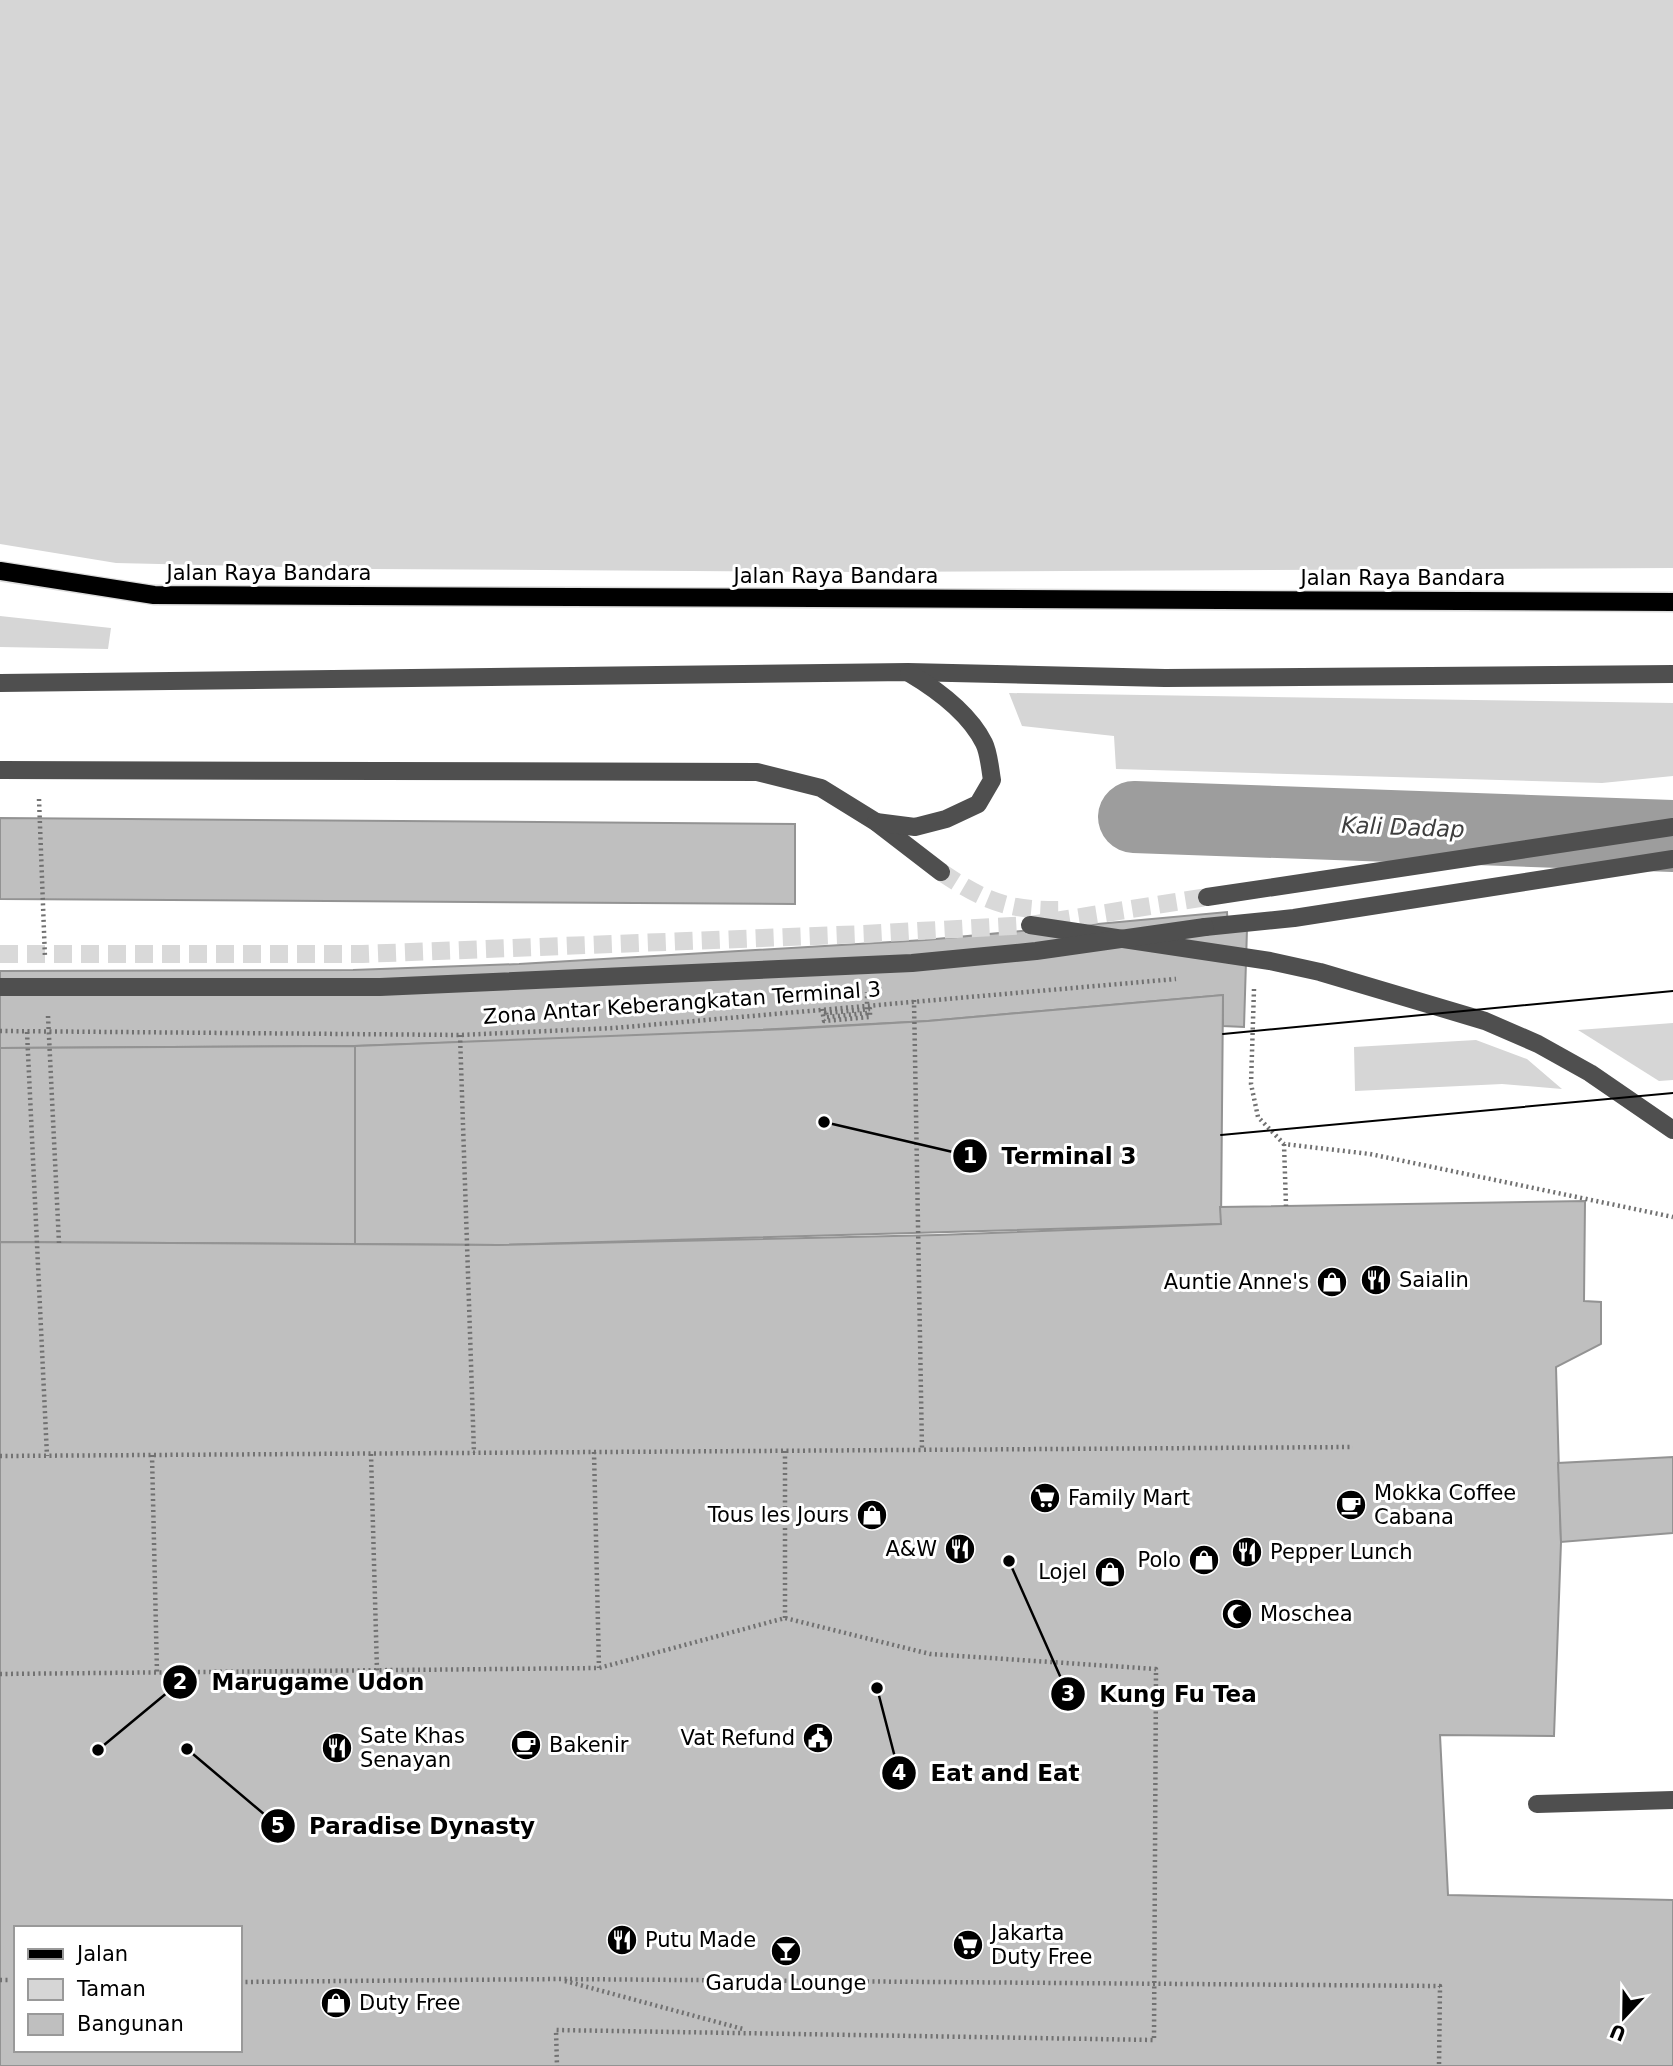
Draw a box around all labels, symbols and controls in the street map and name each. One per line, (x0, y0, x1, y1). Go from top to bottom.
street label: Jalan Raya Bandara (164, 561, 372, 585)
street label: Jalan Raya Bandara (731, 564, 939, 588)
street label: Jalan Raya Bandara (1298, 566, 1506, 590)
water label: Kali Dadap (1341, 812, 1465, 842)
street label: Zona Antar Keberangkatan Terminal 3 (482, 977, 882, 1029)
callout: Terminal 3 (952, 1134, 1150, 1178)
text: Terminal 3 (1001, 1143, 1137, 1169)
text: 1 (963, 1144, 977, 1168)
restaurant icon: Saialin (1359, 1263, 1393, 1297)
shop icon: Auntie Anne's (1315, 1265, 1349, 1299)
place label: Saialin (1399, 1268, 1469, 1292)
place label: Auntie Anne's (1164, 1270, 1309, 1294)
supermarket icon: Family Mart (1028, 1481, 1062, 1515)
place label: Mokka Coffee Cabana (1374, 1481, 1516, 1529)
place label: Family Mart (1068, 1486, 1190, 1510)
cafe icon: Mokka Coffee Cabana (1334, 1488, 1368, 1522)
shop icon: Tous les Jours (855, 1498, 889, 1532)
place label: Tous les Jours (707, 1503, 849, 1527)
restaurant icon: A&W (943, 1532, 977, 1566)
restaurant icon: Pepper Lunch (1230, 1535, 1264, 1569)
place label: A&W (885, 1537, 937, 1561)
place label: Pepper Lunch (1270, 1540, 1413, 1564)
shop icon: Polo (1187, 1543, 1221, 1577)
place label: Polo (1138, 1548, 1181, 1572)
shop icon: Lojel (1093, 1555, 1127, 1589)
place label: Lojel (1038, 1560, 1087, 1584)
mosque icon: Moschea (1220, 1597, 1254, 1631)
place label: Moschea (1260, 1602, 1353, 1626)
callout: Marugame Udon (162, 1660, 438, 1704)
text: Marugame Udon (212, 1669, 425, 1695)
text: 2 (173, 1670, 187, 1694)
callout: Kung Fu Tea (1050, 1672, 1271, 1716)
text: Kung Fu Tea (1099, 1681, 1257, 1707)
text: 3 (1061, 1682, 1075, 1706)
public building icon: Vat Refund (801, 1721, 835, 1755)
place label: Sate Khas Senayan (360, 1724, 465, 1772)
place label: Vat Refund (681, 1726, 795, 1750)
cafe icon: Bakenir (509, 1728, 543, 1762)
restaurant icon: Sate Khas Senayan (320, 1731, 354, 1765)
place label: Bakenir (549, 1733, 629, 1757)
callout: Eat and Eat (881, 1751, 1093, 1795)
text: Eat and Eat (931, 1760, 1079, 1786)
text: 4 (892, 1761, 906, 1785)
callout: Paradise Dynasty (261, 1804, 549, 1848)
text: Paradise Dynasty (309, 1813, 535, 1839)
text: 5 (271, 1814, 285, 1838)
place label: Jakarta Duty Free (989, 1921, 1092, 1969)
restaurant icon: Putu Made (605, 1923, 639, 1957)
legend (14, 1926, 242, 2052)
place label: Putu Made (645, 1928, 756, 1952)
supermarket icon: Jakarta Duty Free (951, 1928, 985, 1962)
bar icon: Garuda Lounge (769, 1934, 803, 1968)
text: Jalan (75, 1942, 128, 1966)
place label: Garuda Lounge (705, 1971, 867, 1995)
text: Taman (76, 1977, 146, 2001)
north arrow (1589, 1982, 1659, 2052)
shop icon: Duty Free (319, 1986, 353, 2020)
place label: Duty Free (359, 1991, 460, 2015)
text: Bangunan (77, 2012, 184, 2036)
text: U (1606, 2020, 1629, 2046)

